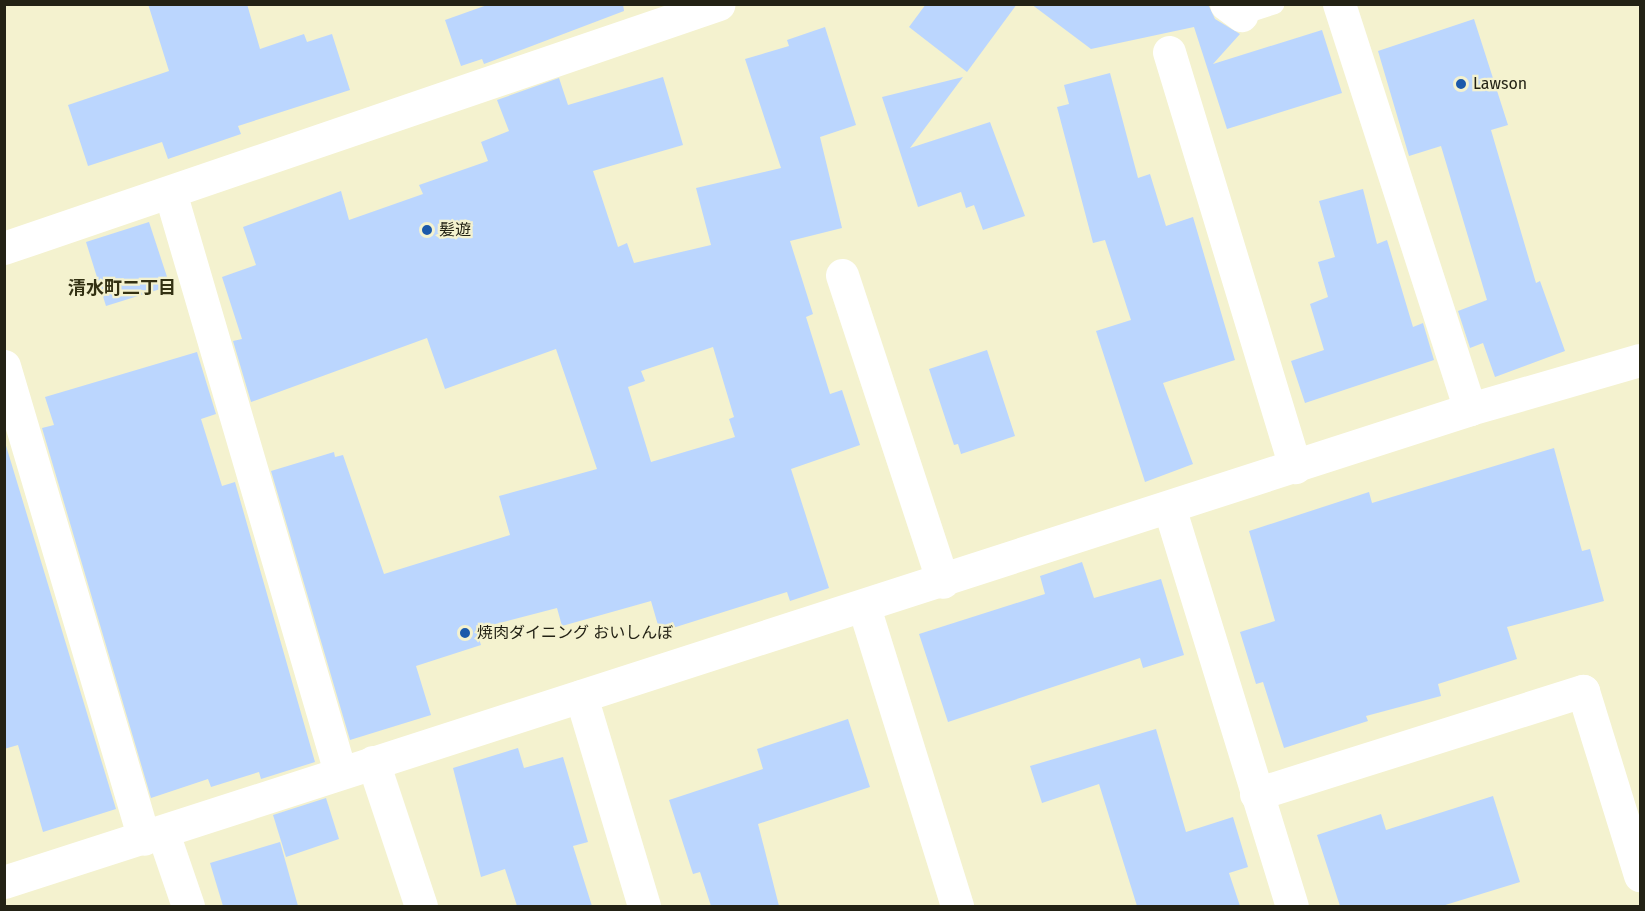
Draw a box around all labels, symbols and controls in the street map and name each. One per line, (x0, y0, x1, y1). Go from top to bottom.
place label: Lawson (1473, 74, 1527, 94)
marker: Lawson (1454, 77, 1468, 91)
place label: 髪遊 (439, 220, 471, 240)
marker: 髪遊 (420, 223, 434, 237)
district label: 清水町二丁目 (68, 277, 176, 299)
place label: 焼肉ダイニング おいしんぼ (477, 623, 673, 643)
marker: 焼肉ダイニング おいしんぼ (458, 626, 472, 640)

